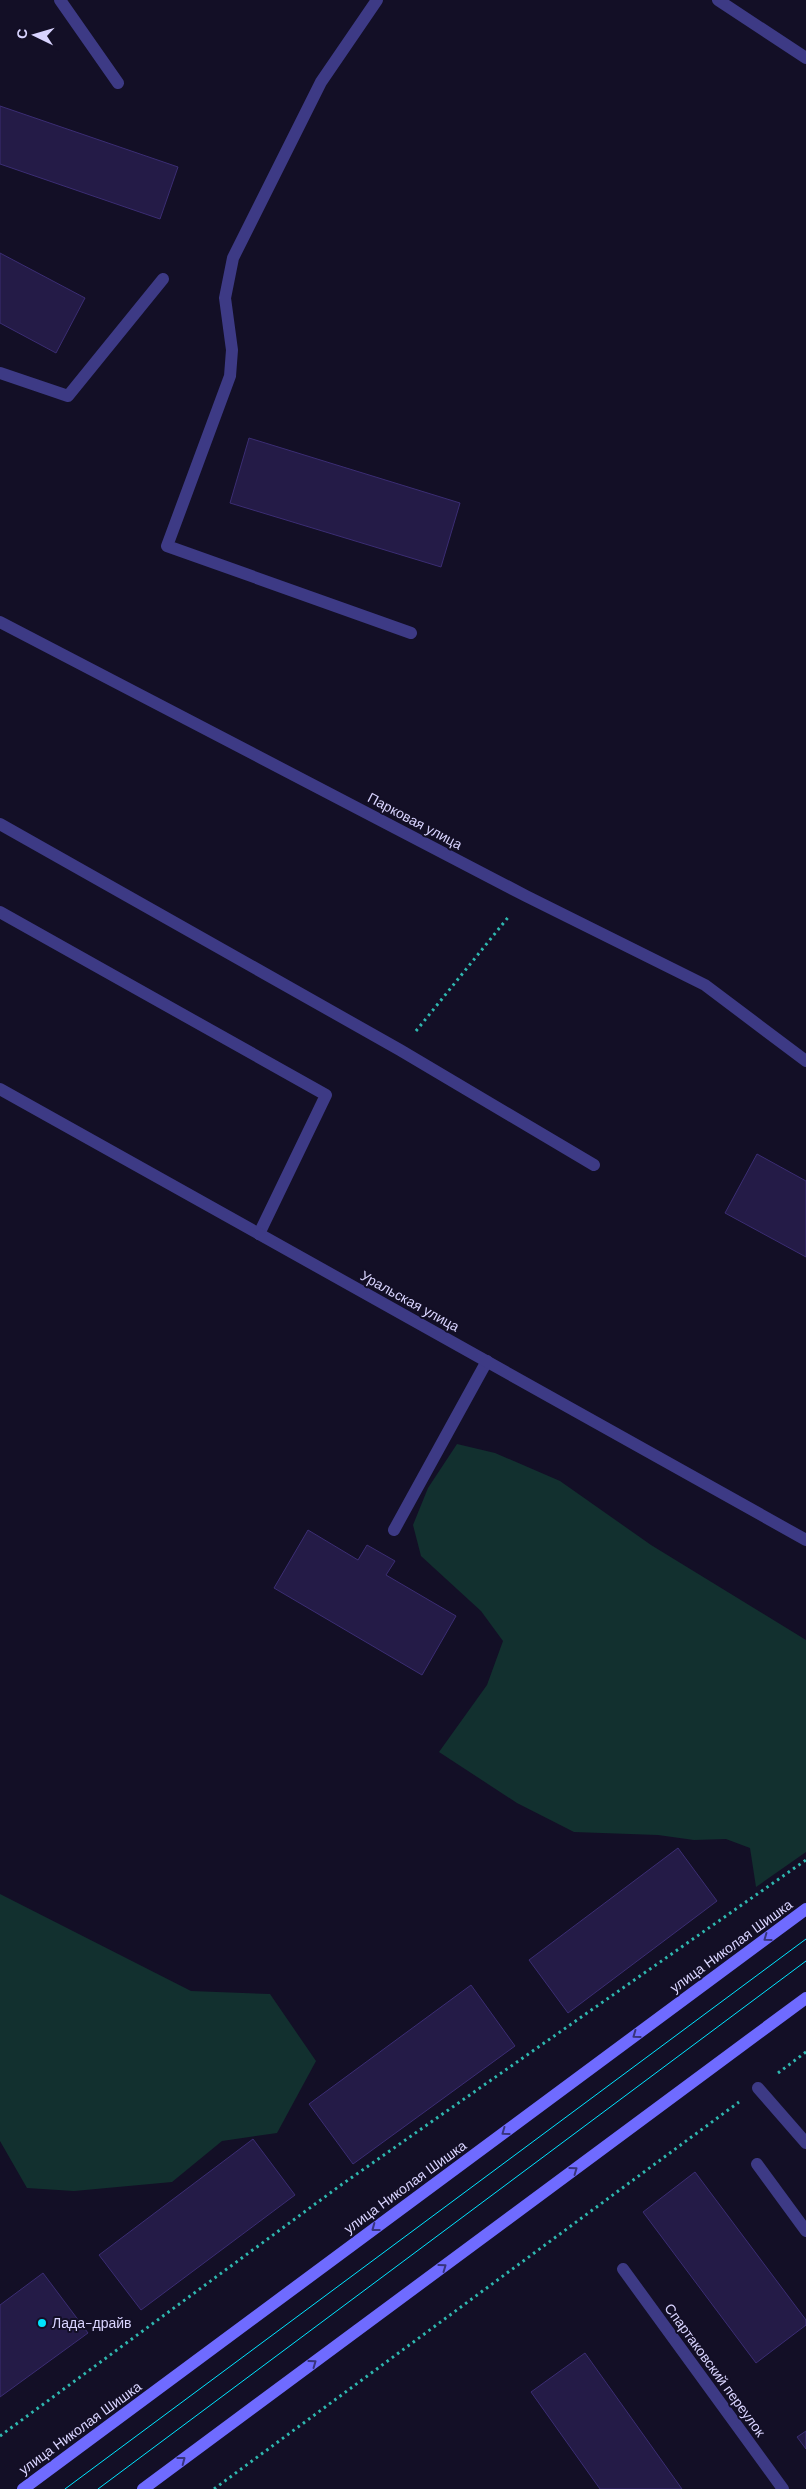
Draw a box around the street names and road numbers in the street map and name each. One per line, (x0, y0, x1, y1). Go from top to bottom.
street label: Парковая улица (365, 789, 466, 854)
street label: Уральская улица (357, 1266, 463, 1336)
street label: улица Николая Шишка (666, 1895, 796, 1997)
street label: улица Николая Шишка (340, 2136, 470, 2238)
street label: Спартаковский переулок (661, 2300, 770, 2441)
street label: улица Николая Шишка (15, 2377, 145, 2479)

